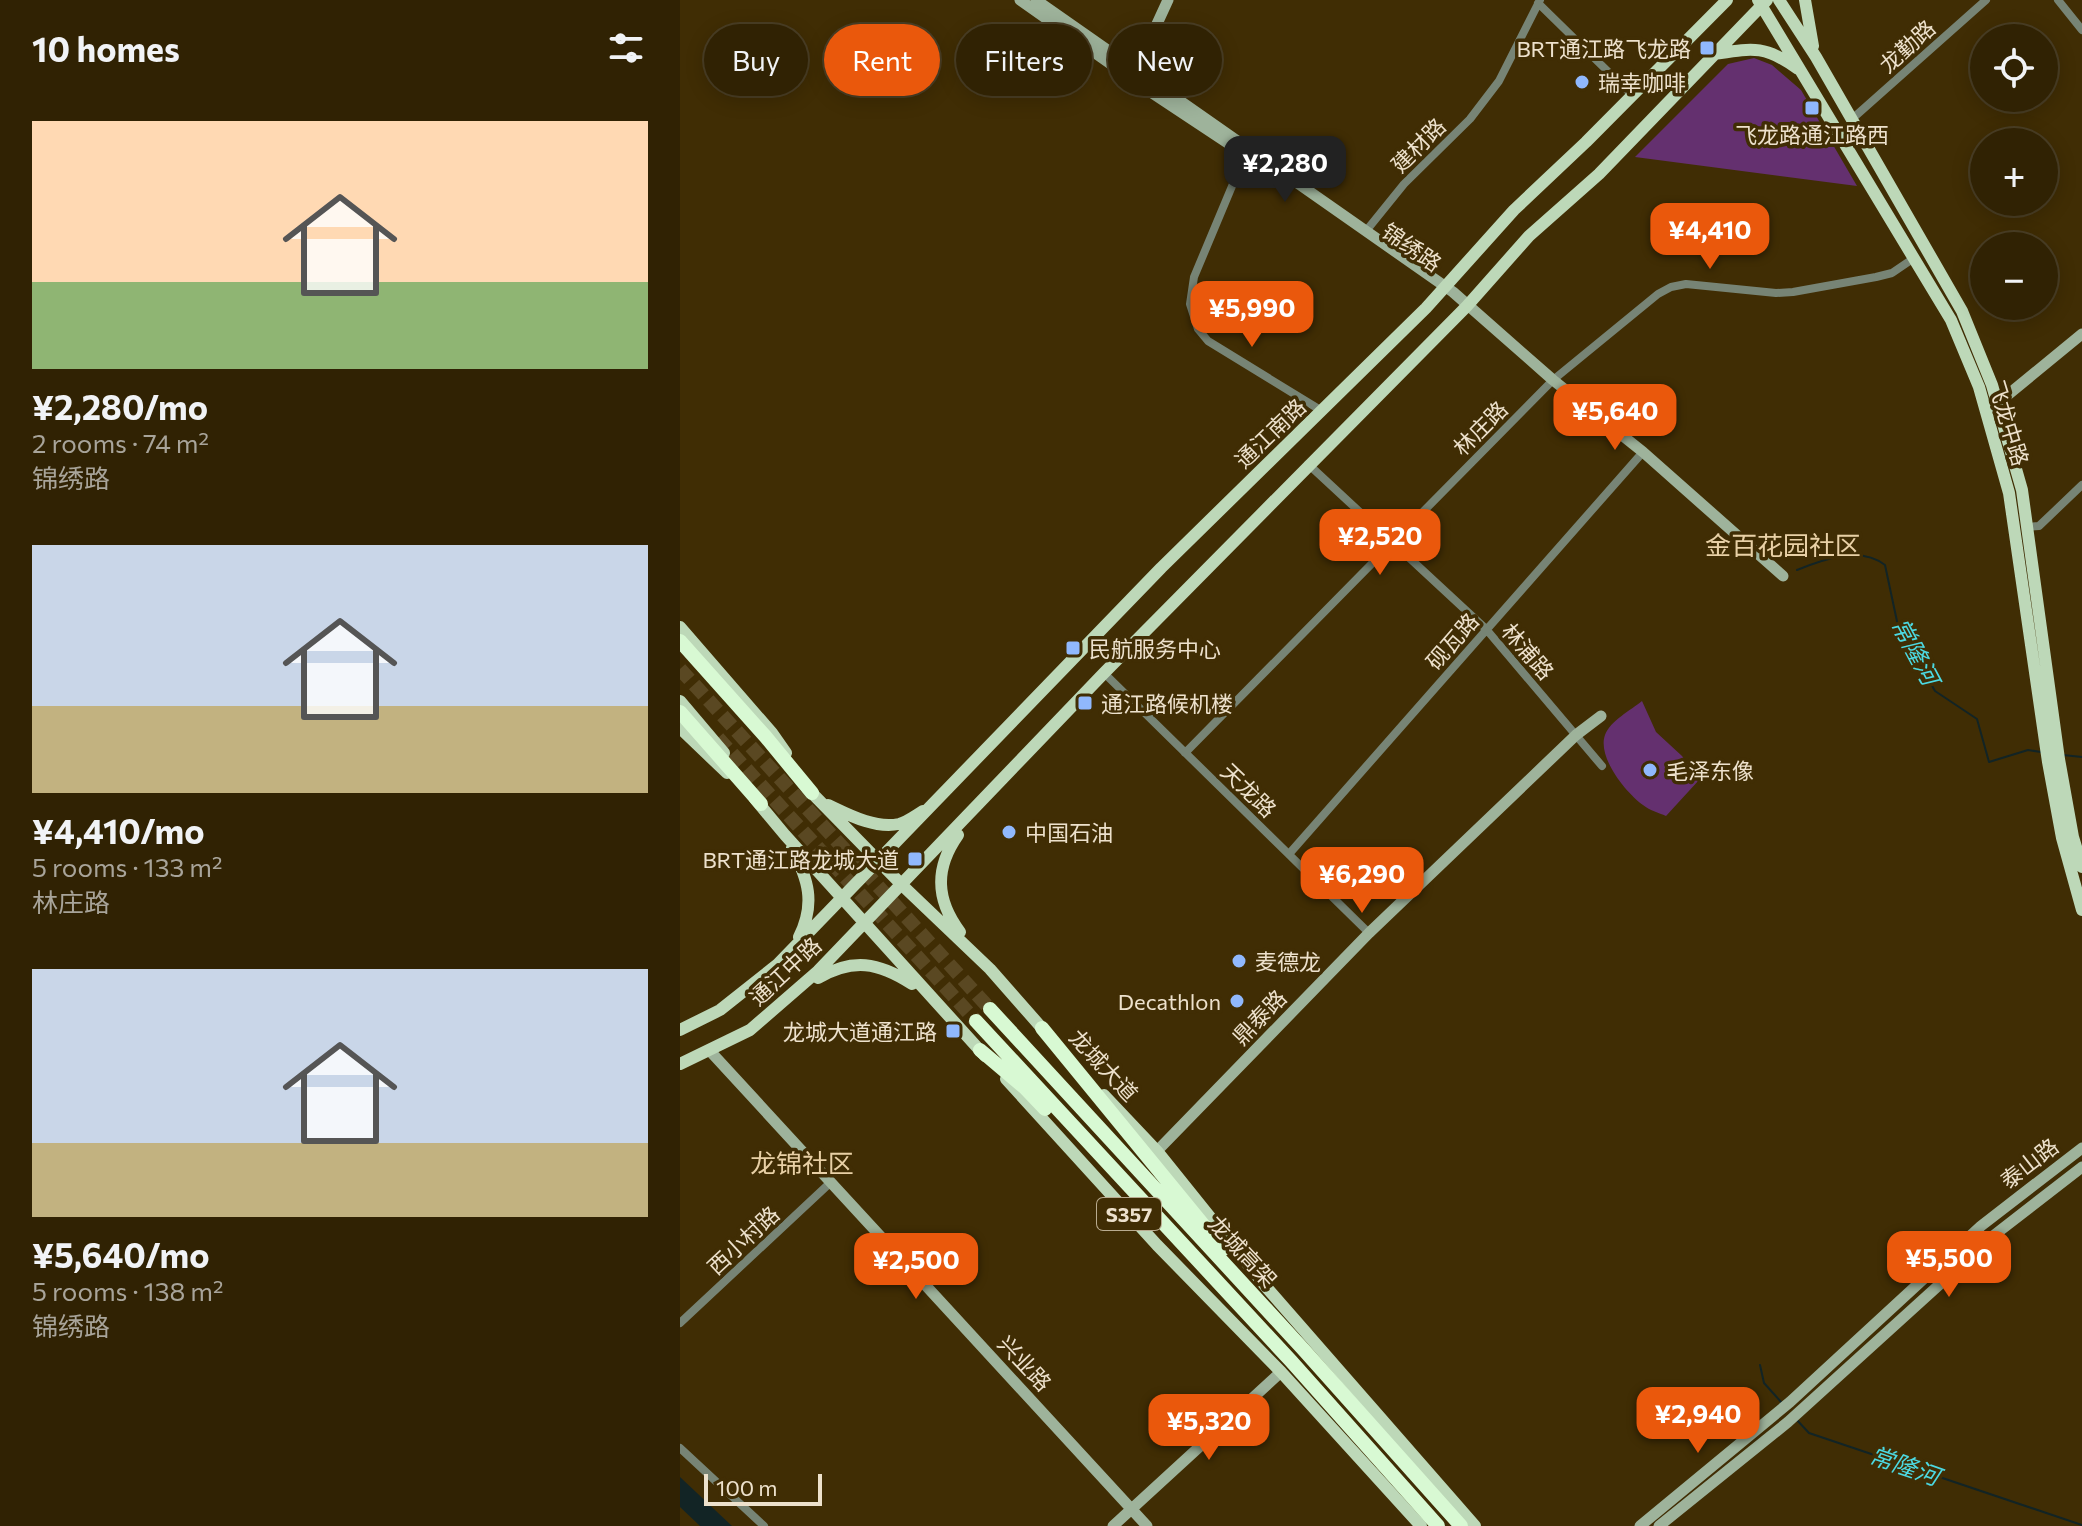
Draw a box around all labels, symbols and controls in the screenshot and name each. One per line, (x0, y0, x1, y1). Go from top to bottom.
street label: 龙勤路 (1873, 14, 1941, 78)
chip: Buy (704, 24, 808, 96)
chip: Rent (824, 24, 940, 96)
chip: Filters (956, 24, 1092, 96)
chip: New (1108, 24, 1222, 96)
map controls (1970, 24, 2058, 320)
button: locate (1970, 24, 2058, 112)
icon: filters (604, 26, 648, 70)
text: 10 homes (32, 27, 180, 69)
place label: BRT通江路飞龙路 (1516, 35, 1691, 62)
marker: BRT通江路飞龙路 (1698, 39, 1716, 57)
place label: 瑞幸咖啡 (1598, 69, 1686, 96)
marker: 瑞幸咖啡 (1573, 73, 1591, 91)
marker: 飞龙路通江路西 (1803, 99, 1821, 117)
street label: 建材路 (1385, 112, 1451, 178)
place label: 飞龙路通江路西 (1735, 121, 1889, 148)
button: + (1970, 128, 2058, 216)
pin: ¥2,280 (1220, 136, 1350, 204)
text: ¥2,280 (1242, 146, 1328, 177)
icon: home (268, 173, 412, 317)
pin: ¥4,410 (1645, 203, 1775, 271)
text: ¥4,410 (1668, 213, 1752, 244)
street label: 锦绣路 (1377, 217, 1447, 277)
button: − (1970, 232, 2058, 320)
pin: ¥5,990 (1187, 281, 1317, 349)
text: ¥5,990 (1208, 291, 1296, 322)
street label: 飞龙中路 (1983, 377, 2035, 469)
pin: ¥5,640 (1550, 384, 1680, 452)
text: ¥2,280/mo (32, 385, 208, 427)
street label: 通江南路 (1229, 393, 1311, 473)
text: ¥5,640 (1571, 394, 1659, 425)
street label: 林庄路 (1447, 395, 1513, 461)
text: 2 rooms · 74 m² (32, 427, 209, 458)
text: 锦绣路 (32, 462, 110, 493)
pin: ¥2,520 (1315, 509, 1445, 577)
text: ¥2,520 (1337, 519, 1423, 550)
district label: 金百花园社区 (1705, 529, 1861, 560)
icon: home (268, 597, 412, 741)
street label: 砚瓦路 (1420, 607, 1484, 675)
water label: 常隆河 (1886, 612, 1948, 693)
street label: 林浦路 (1496, 617, 1560, 685)
place label: 民航服务中心 (1089, 635, 1221, 662)
marker: 民航服务中心 (1064, 639, 1082, 657)
place label: 通江路候机楼 (1101, 690, 1233, 717)
marker: 通江路候机楼 (1076, 694, 1094, 712)
street label: 天龙路 (1216, 757, 1282, 823)
place label: 毛泽东像 (1666, 757, 1754, 784)
marker: 毛泽东像 (1641, 761, 1659, 779)
text: ¥4,410/mo (32, 809, 204, 851)
place label: 中国石油 (1025, 819, 1113, 846)
marker: 中国石油 (1000, 823, 1018, 841)
place label: BRT通江路龙城大道 (702, 846, 899, 873)
pin: ¥6,290 (1297, 847, 1427, 915)
marker: BRT通江路龙城大道 (906, 850, 924, 868)
text: 5 rooms · 133 m² (32, 851, 222, 882)
text: ¥6,290 (1319, 857, 1405, 888)
text: 林庄路 (32, 886, 110, 917)
street label: 通江中路 (744, 931, 826, 1011)
place label: 麦德龙 (1255, 948, 1321, 975)
marker: 麦德龙 (1230, 952, 1248, 970)
street label: 鼎泰路 (1226, 984, 1292, 1050)
place label: Decathlon (1118, 988, 1221, 1015)
marker: Decathlon (1228, 992, 1246, 1010)
place label: 龙城大道通江路 (783, 1018, 937, 1045)
icon: home (268, 1021, 412, 1165)
marker: 龙城大道通江路 (944, 1022, 962, 1040)
street label: 龙城大道 (1064, 1024, 1144, 1106)
street label: 泰山路 (1995, 1132, 2063, 1194)
district label: 龙锦社区 (750, 1147, 854, 1178)
road number: S357 (1097, 1198, 1161, 1230)
street label: 西小村路 (702, 1200, 784, 1280)
street label: 龙城高架 (1203, 1210, 1283, 1292)
pin: ¥5,500 (1884, 1231, 2014, 1299)
text: ¥5,640/mo (32, 1233, 210, 1275)
pin: ¥2,500 (851, 1233, 981, 1301)
text: ¥5,500 (1905, 1241, 1993, 1272)
text: ¥2,500 (872, 1243, 960, 1274)
text: 5 rooms · 138 m² (32, 1275, 223, 1306)
text: 锦绣路 (32, 1310, 110, 1341)
street label: 兴业路 (993, 1330, 1057, 1396)
pin: ¥2,940 (1633, 1387, 1763, 1455)
pin: ¥5,320 (1144, 1394, 1274, 1462)
text: ¥2,940 (1655, 1397, 1741, 1428)
text: ¥5,320 (1166, 1404, 1252, 1435)
water label: 常隆河 (1866, 1440, 1948, 1492)
scale bar (704, 1470, 822, 1506)
text: 100 m (716, 1474, 778, 1501)

